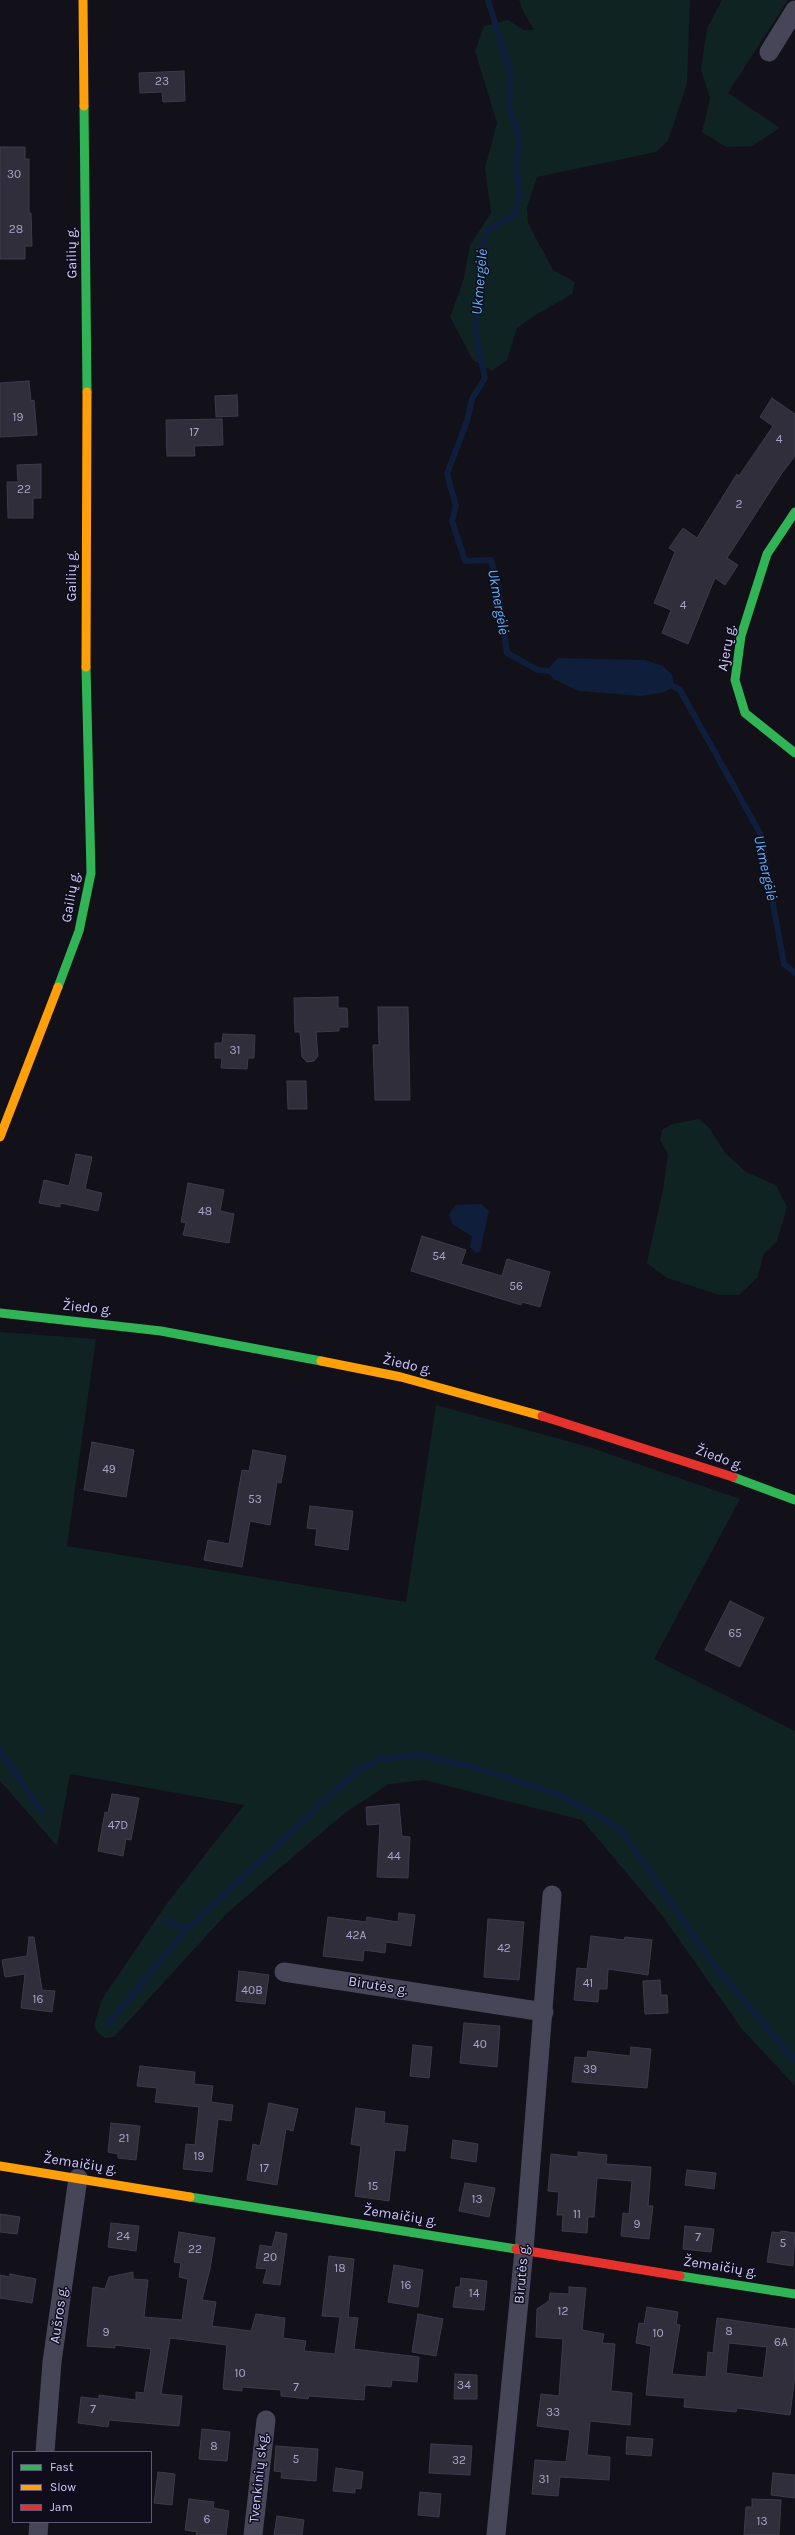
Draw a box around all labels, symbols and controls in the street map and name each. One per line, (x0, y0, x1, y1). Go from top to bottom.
house number: 23 (155, 75, 169, 89)
house number: 30 (7, 168, 21, 182)
house number: 28 (9, 223, 23, 237)
street label: Gailių g. (63, 227, 81, 279)
water label: Ukmergėlė (468, 248, 492, 316)
house number: 19 (13, 411, 23, 425)
house number: 17 (189, 426, 199, 440)
house number: 4 (776, 433, 782, 447)
house number: 22 (17, 483, 31, 497)
house number: 2 (736, 498, 742, 512)
street label: Gailių g. (64, 550, 80, 602)
water label: Ukmergėlė (483, 568, 513, 636)
house number: 4 (680, 599, 686, 613)
street label: Ajerų g. (715, 623, 739, 673)
water label: Ukmergėlė (749, 834, 781, 902)
street label: Gailių g. (58, 870, 84, 924)
house number: 31 (229, 1044, 241, 1058)
house number: 48 (198, 1205, 212, 1219)
house number: 54 (432, 1250, 446, 1264)
house number: 56 (509, 1280, 523, 1294)
street label: Žiedo g. (62, 1297, 112, 1319)
street label: Žiedo g. (381, 1351, 433, 1379)
street label: Žiedo g. (693, 1442, 745, 1474)
house number: 49 (102, 1463, 116, 1477)
house number: 53 (248, 1493, 262, 1507)
house number: 65 (728, 1627, 742, 1641)
house number: 47D (108, 1819, 128, 1833)
house number: 44 (387, 1850, 401, 1864)
house number: 42A (346, 1929, 366, 1943)
house number: 42 (497, 1942, 511, 1956)
street label: Birutės g. (347, 1973, 409, 1999)
house number: 41 (583, 1977, 593, 1991)
house number: 40B (241, 1984, 263, 1998)
house number: 16 (33, 1993, 43, 2007)
house number: 40 (473, 2038, 487, 2052)
house number: 39 (583, 2063, 597, 2077)
house number: 21 (119, 2132, 129, 2146)
street label: Žemaičių g. (42, 2150, 118, 2178)
house number: 19 (194, 2150, 204, 2164)
house number: 17 (259, 2162, 269, 2176)
house number: 15 (368, 2180, 378, 2194)
house number: 13 (471, 2193, 483, 2207)
street label: Žemaičių g. (362, 2202, 438, 2230)
house number: 11 (573, 2208, 581, 2222)
house number: 9 (634, 2218, 640, 2232)
house number: 24 (116, 2230, 130, 2244)
house number: 7 (695, 2231, 701, 2245)
house number: 5 (780, 2237, 786, 2251)
house number: 22 (188, 2243, 202, 2257)
street label: Birutės g. (511, 2243, 533, 2305)
house number: 20 (263, 2251, 277, 2265)
street label: Žemaičių g. (682, 2253, 758, 2281)
house number: 18 (334, 2262, 346, 2276)
house number: 16 (401, 2279, 411, 2293)
street label: Aušros g. (47, 2285, 71, 2345)
house number: 14 (469, 2287, 479, 2301)
house number: 12 (558, 2305, 568, 2319)
house number: 8 (725, 2325, 733, 2339)
house number: 9 (103, 2326, 109, 2340)
house number: 10 (652, 2327, 664, 2341)
house number: 6A (774, 2336, 788, 2350)
house number: 10 (234, 2367, 246, 2381)
house number: 34 (457, 2379, 471, 2393)
house number: 7 (293, 2381, 299, 2395)
house number: 7 (90, 2403, 96, 2417)
house number: 33 (546, 2406, 560, 2420)
street label: Tvenkinių skg. (246, 2432, 272, 2524)
house number: 8 (210, 2440, 218, 2454)
legend (12, 2451, 152, 2523)
house number: 5 (293, 2453, 299, 2467)
house number: 32 (452, 2454, 466, 2468)
text: Fast (50, 2460, 73, 2474)
house number: 31 (538, 2473, 550, 2487)
text: Slow (50, 2480, 76, 2494)
text: Jam (50, 2500, 73, 2514)
house number: 6 (204, 2513, 210, 2527)
house number: 13 (756, 2515, 768, 2529)

